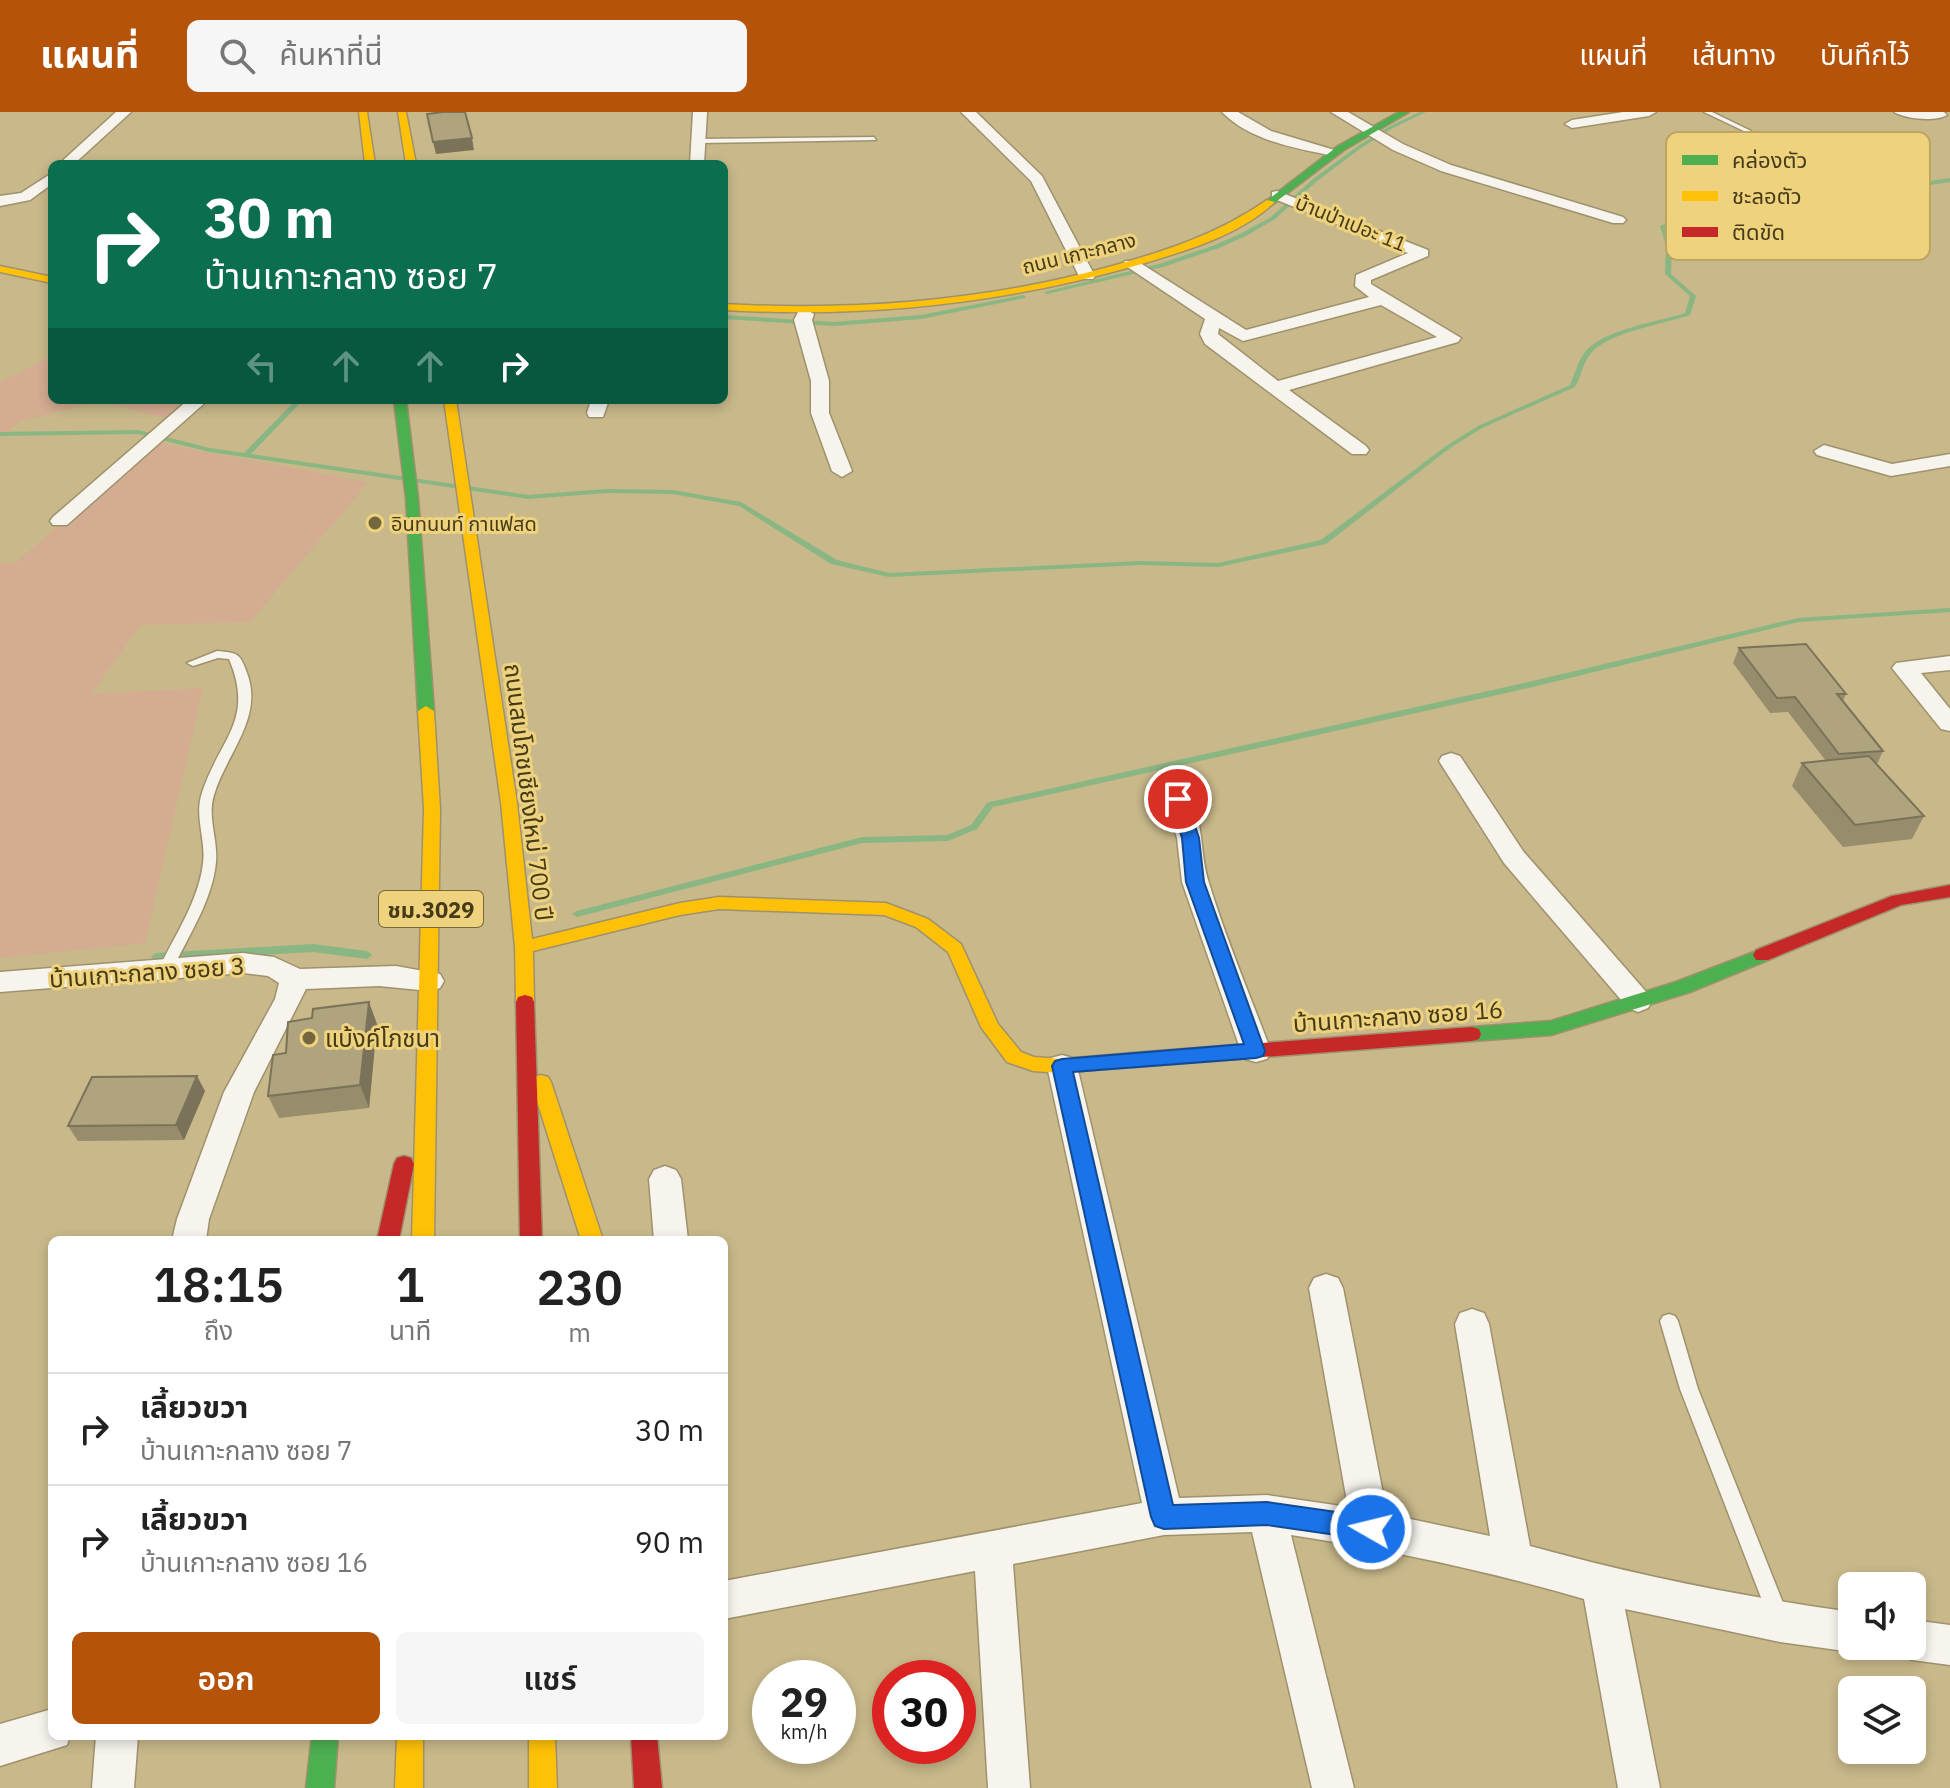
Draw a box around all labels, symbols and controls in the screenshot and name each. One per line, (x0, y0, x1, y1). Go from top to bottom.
search box (187, 20, 747, 92)
text: แผนที่ (40, 29, 139, 78)
icon: search (215, 34, 259, 78)
text: ค้นหาที่นี่ (279, 34, 383, 73)
text: แผนที่ (1579, 36, 1647, 73)
text: เส้นทาง (1691, 36, 1776, 73)
text: บันทึกไว้ (1820, 36, 1910, 73)
legend (1666, 132, 1930, 260)
text: คล่องตัว (1732, 145, 1807, 174)
text: 30 m (204, 181, 334, 253)
text: ชะลอตัว (1732, 181, 1802, 210)
street label: บ้านป่าเปอะ 11 (1292, 188, 1410, 258)
icon: right (72, 192, 176, 296)
text: ติดขัด (1732, 217, 1785, 246)
street label: ถนน เกาะกลาง (1019, 226, 1139, 280)
text: บ้านเกาะกลาง ซอย 7 (204, 252, 498, 299)
icon: left (240, 344, 284, 388)
icon: ahead (324, 344, 368, 388)
icon: ahead (408, 344, 452, 388)
icon: right (492, 344, 536, 388)
place label: อินทนนท์ กาแฟสด (391, 510, 537, 537)
marker: อินทนนท์ กาแฟสด (366, 514, 384, 532)
street label: ถนนสมโภชเชียงใหม่ 700 ปี (497, 661, 561, 923)
pin (1144, 765, 1212, 833)
icon: arrive (1156, 777, 1200, 821)
road number: ชม.3029 (379, 891, 483, 927)
street label: บ้านเกาะกลาง ซอย 3 (48, 949, 246, 995)
street label: บ้านเกาะกลาง ซอย 16 (1292, 993, 1504, 1039)
place label: แบ้งค์โภชนา (325, 1022, 440, 1054)
marker: แบ้งค์โภชนา (300, 1029, 318, 1047)
text: 18:15 (153, 1253, 284, 1315)
text: 1 (396, 1253, 424, 1315)
text: 230 (536, 1256, 623, 1318)
text: ถึง (204, 1313, 233, 1347)
text: นาที (389, 1313, 431, 1347)
text: m (568, 1315, 591, 1349)
text: เลี้ยวขวา (140, 1387, 248, 1426)
icon: right (72, 1407, 116, 1451)
text: 30 m (635, 1410, 704, 1449)
text: บ้านเกาะกลาง ซอย 7 (140, 1433, 352, 1467)
position arrow (1329, 1487, 1413, 1571)
text: เลี้ยวขวา (140, 1499, 248, 1538)
icon: right (72, 1519, 116, 1563)
text: 90 m (635, 1522, 704, 1561)
text: บ้านเกาะกลาง ซอย 16 (140, 1545, 368, 1579)
map controls (1838, 1572, 1926, 1764)
button: sound (1838, 1572, 1926, 1660)
button: ออก (72, 1632, 380, 1724)
button: แชร์ (396, 1632, 704, 1724)
speed limit sign: 30 (872, 1660, 976, 1764)
text: 29 (780, 1676, 828, 1728)
button: layers (1838, 1676, 1926, 1764)
text: km/h (780, 1718, 828, 1745)

